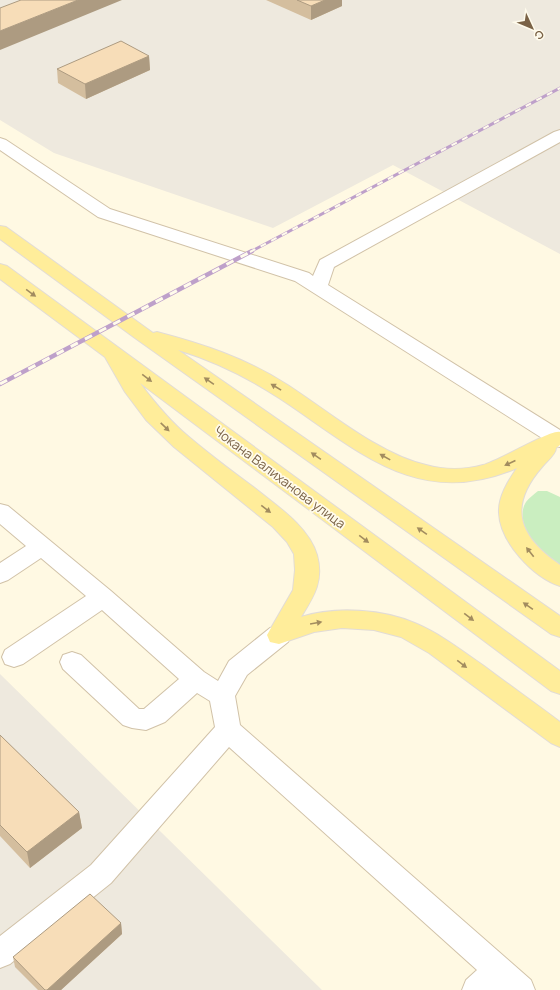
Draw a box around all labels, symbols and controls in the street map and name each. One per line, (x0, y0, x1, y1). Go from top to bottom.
north arrow (512, 8, 552, 48)
text: С (531, 27, 548, 43)
one-way arrow (26, 289, 37, 297)
one-way arrow (142, 374, 153, 382)
one-way arrow (204, 377, 215, 385)
one-way arrow (270, 383, 282, 390)
one-way arrow (160, 422, 170, 432)
street label: Чокана Валиханова улица (211, 422, 349, 532)
one-way arrow (310, 452, 321, 460)
one-way arrow (379, 454, 391, 461)
one-way arrow (504, 460, 515, 466)
one-way arrow (260, 505, 271, 513)
one-way arrow (417, 527, 427, 535)
one-way arrow (359, 535, 370, 543)
one-way arrow (526, 547, 534, 558)
one-way arrow (523, 602, 533, 610)
one-way arrow (463, 612, 474, 621)
one-way arrow (310, 620, 322, 626)
one-way arrow (457, 660, 468, 668)

